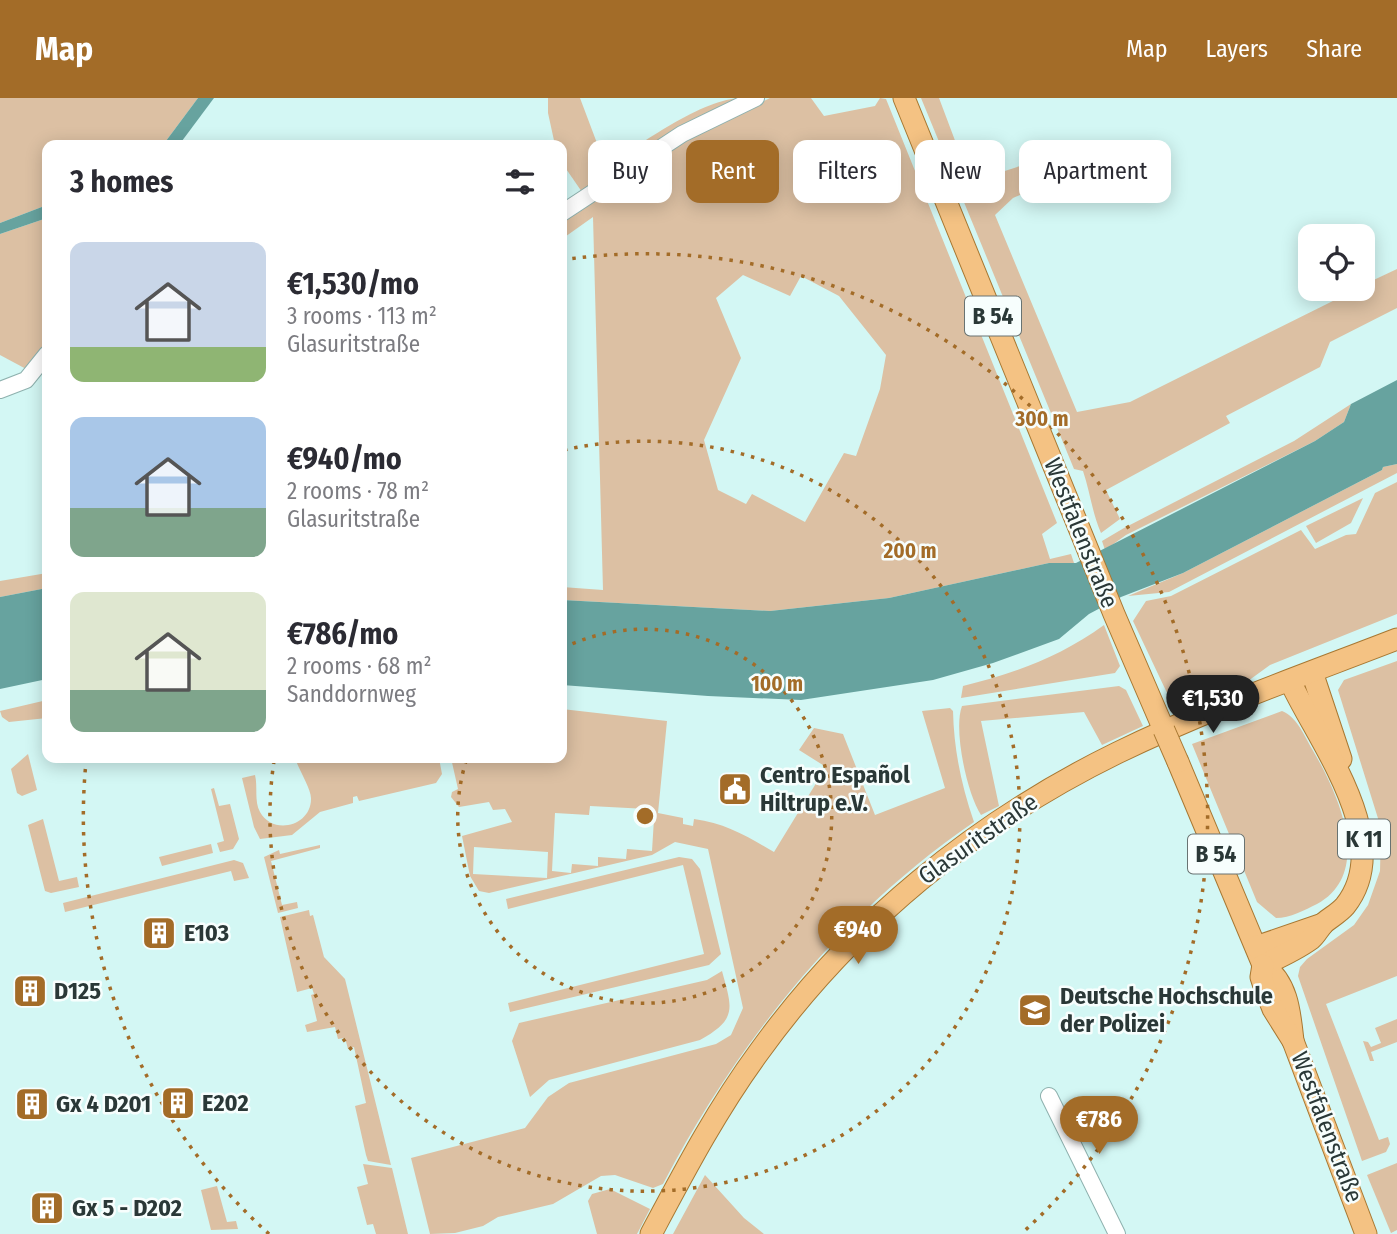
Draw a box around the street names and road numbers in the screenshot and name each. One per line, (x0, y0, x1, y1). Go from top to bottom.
road number: B 54 (965, 296, 1021, 336)
street label: Westfalenstraße (1038, 454, 1124, 612)
street label: Glasuritstraße (913, 788, 1043, 890)
road number: K 11 (1338, 820, 1390, 859)
road number: B 54 (1188, 834, 1244, 874)
street label: Westfalenstraße (1285, 1048, 1369, 1206)

